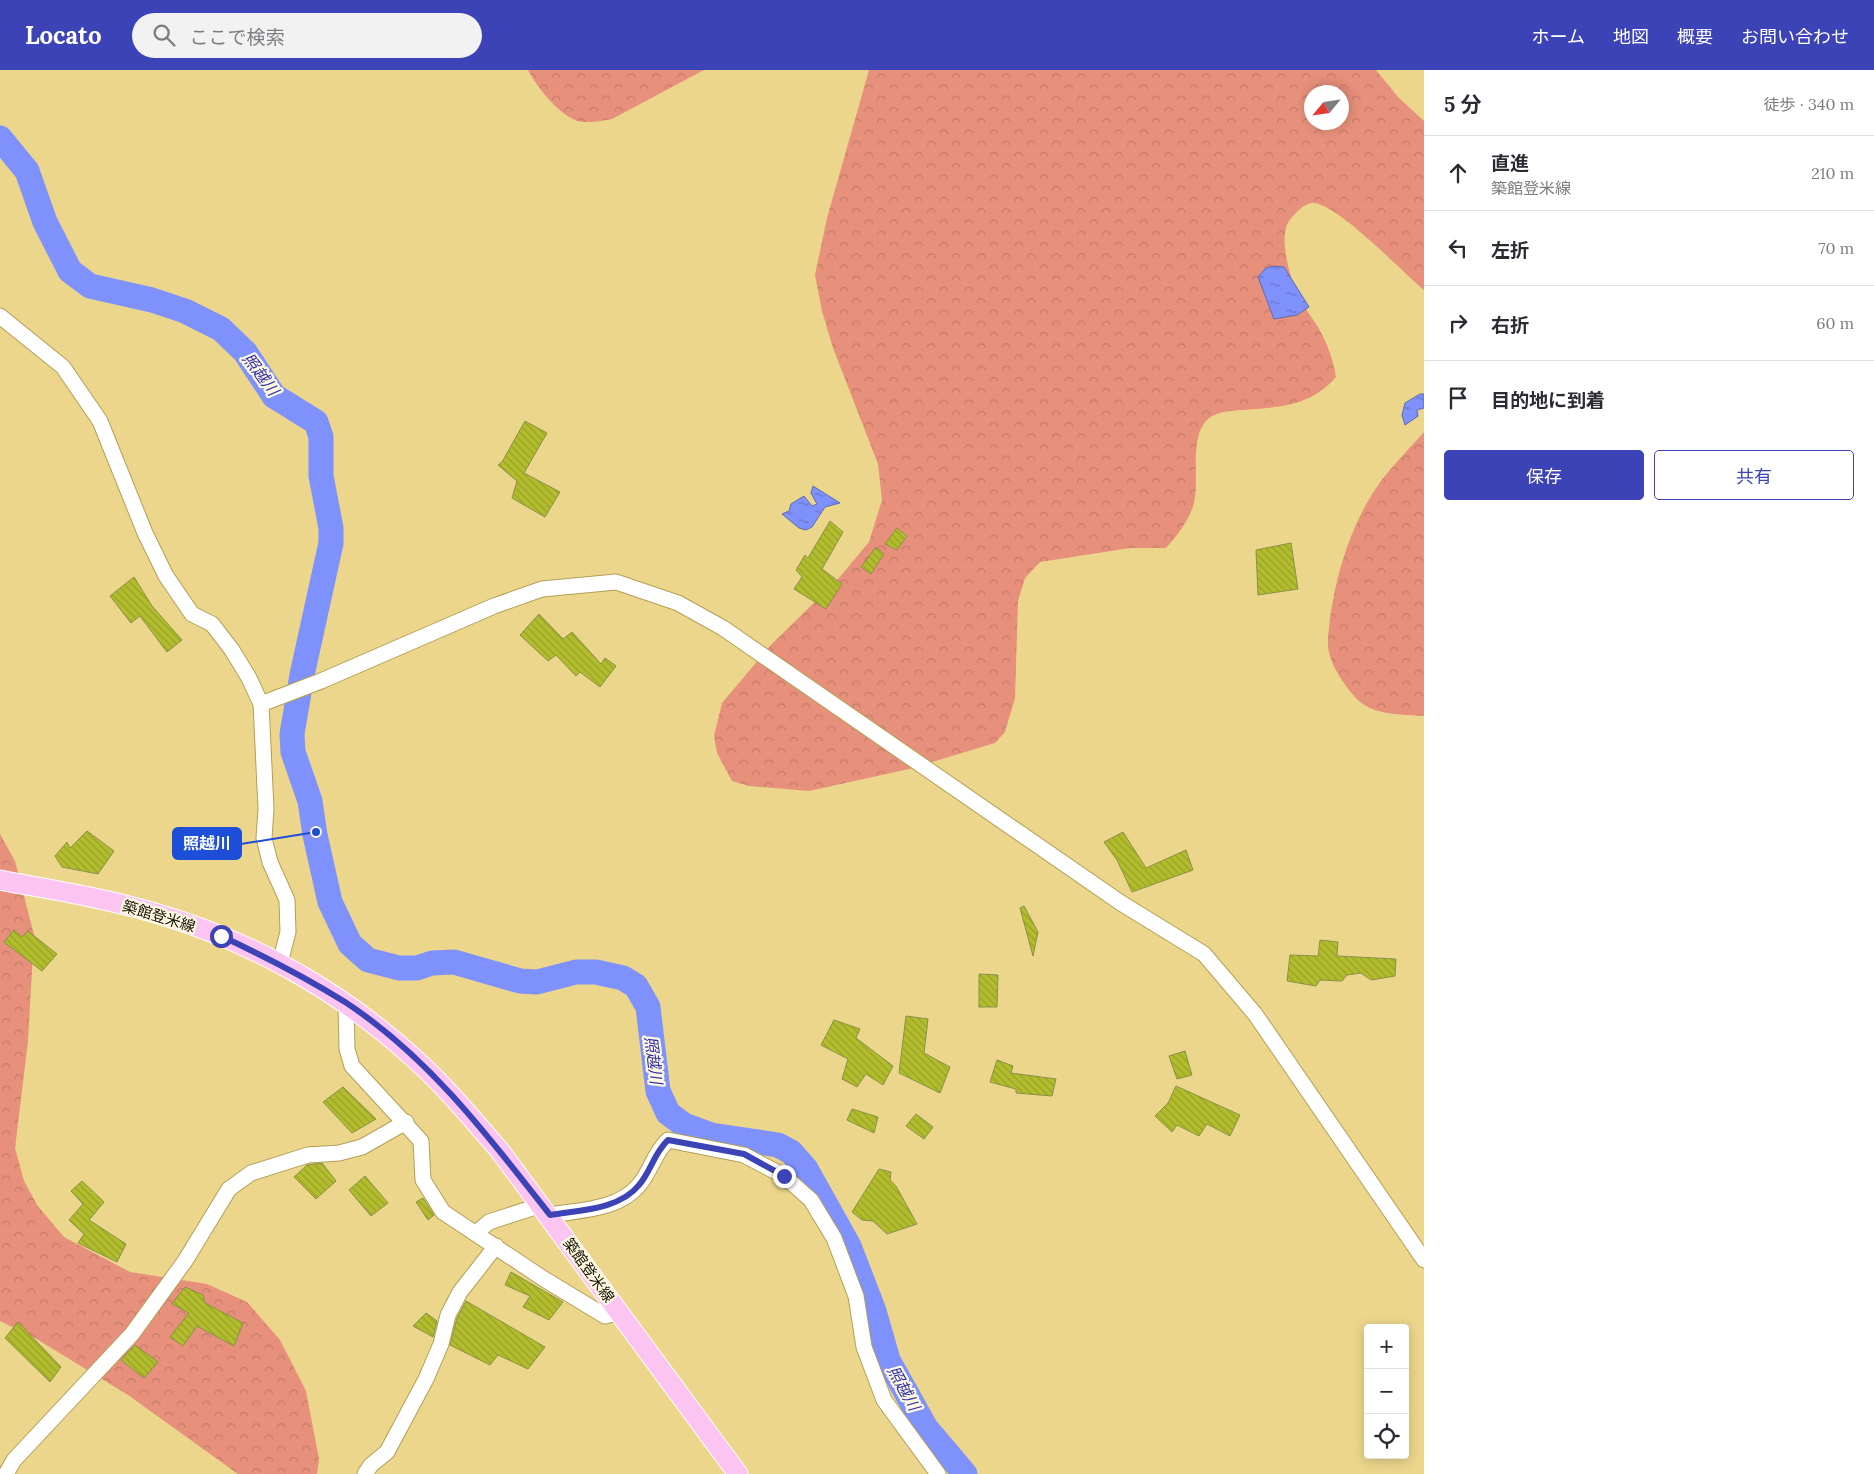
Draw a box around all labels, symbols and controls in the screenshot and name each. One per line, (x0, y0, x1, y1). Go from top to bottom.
search box (132, 13, 482, 58)
text: Locato (25, 20, 102, 51)
icon: search (150, 21, 178, 49)
text: ここで検索 (190, 25, 285, 49)
text: ホーム (1532, 25, 1585, 48)
text: 地図 (1613, 25, 1649, 48)
text: 概要 (1677, 25, 1713, 48)
text: お問い合わせ (1741, 25, 1849, 48)
north arrow (1304, 85, 1349, 130)
text: 5 分 (1444, 91, 1482, 118)
text: 徒歩 · 340 m (1764, 94, 1854, 114)
text: 直進 (1491, 151, 1529, 175)
icon: ahead (1444, 159, 1472, 187)
text: 210 m (1811, 163, 1854, 183)
text: 築館登米線 (1491, 178, 1571, 198)
icon: left (1444, 234, 1472, 262)
text: 左折 (1491, 238, 1529, 262)
text: 70 m (1818, 238, 1854, 258)
icon: right (1444, 309, 1472, 337)
text: 右折 (1491, 313, 1529, 337)
text: 60 m (1816, 313, 1854, 333)
water label: 照越川 (239, 349, 285, 401)
icon: arrive (1444, 384, 1472, 412)
text: 目的地に到着 (1491, 388, 1605, 412)
button: 保存 (1444, 450, 1644, 500)
button: 共有 (1654, 450, 1854, 500)
callout: 照越川 (173, 828, 241, 859)
text: 照越川 (183, 833, 231, 853)
street label: 築館登米線 (120, 896, 198, 936)
route start (210, 925, 233, 948)
water label: 照越川 (641, 1035, 667, 1087)
route end (773, 1165, 796, 1188)
street label: 築館登米線 (559, 1234, 619, 1306)
map controls (1364, 1324, 1409, 1459)
button: + (1364, 1324, 1409, 1369)
water label: 照越川 (884, 1362, 925, 1416)
button: − (1364, 1369, 1409, 1414)
button: locate (1364, 1414, 1409, 1459)

